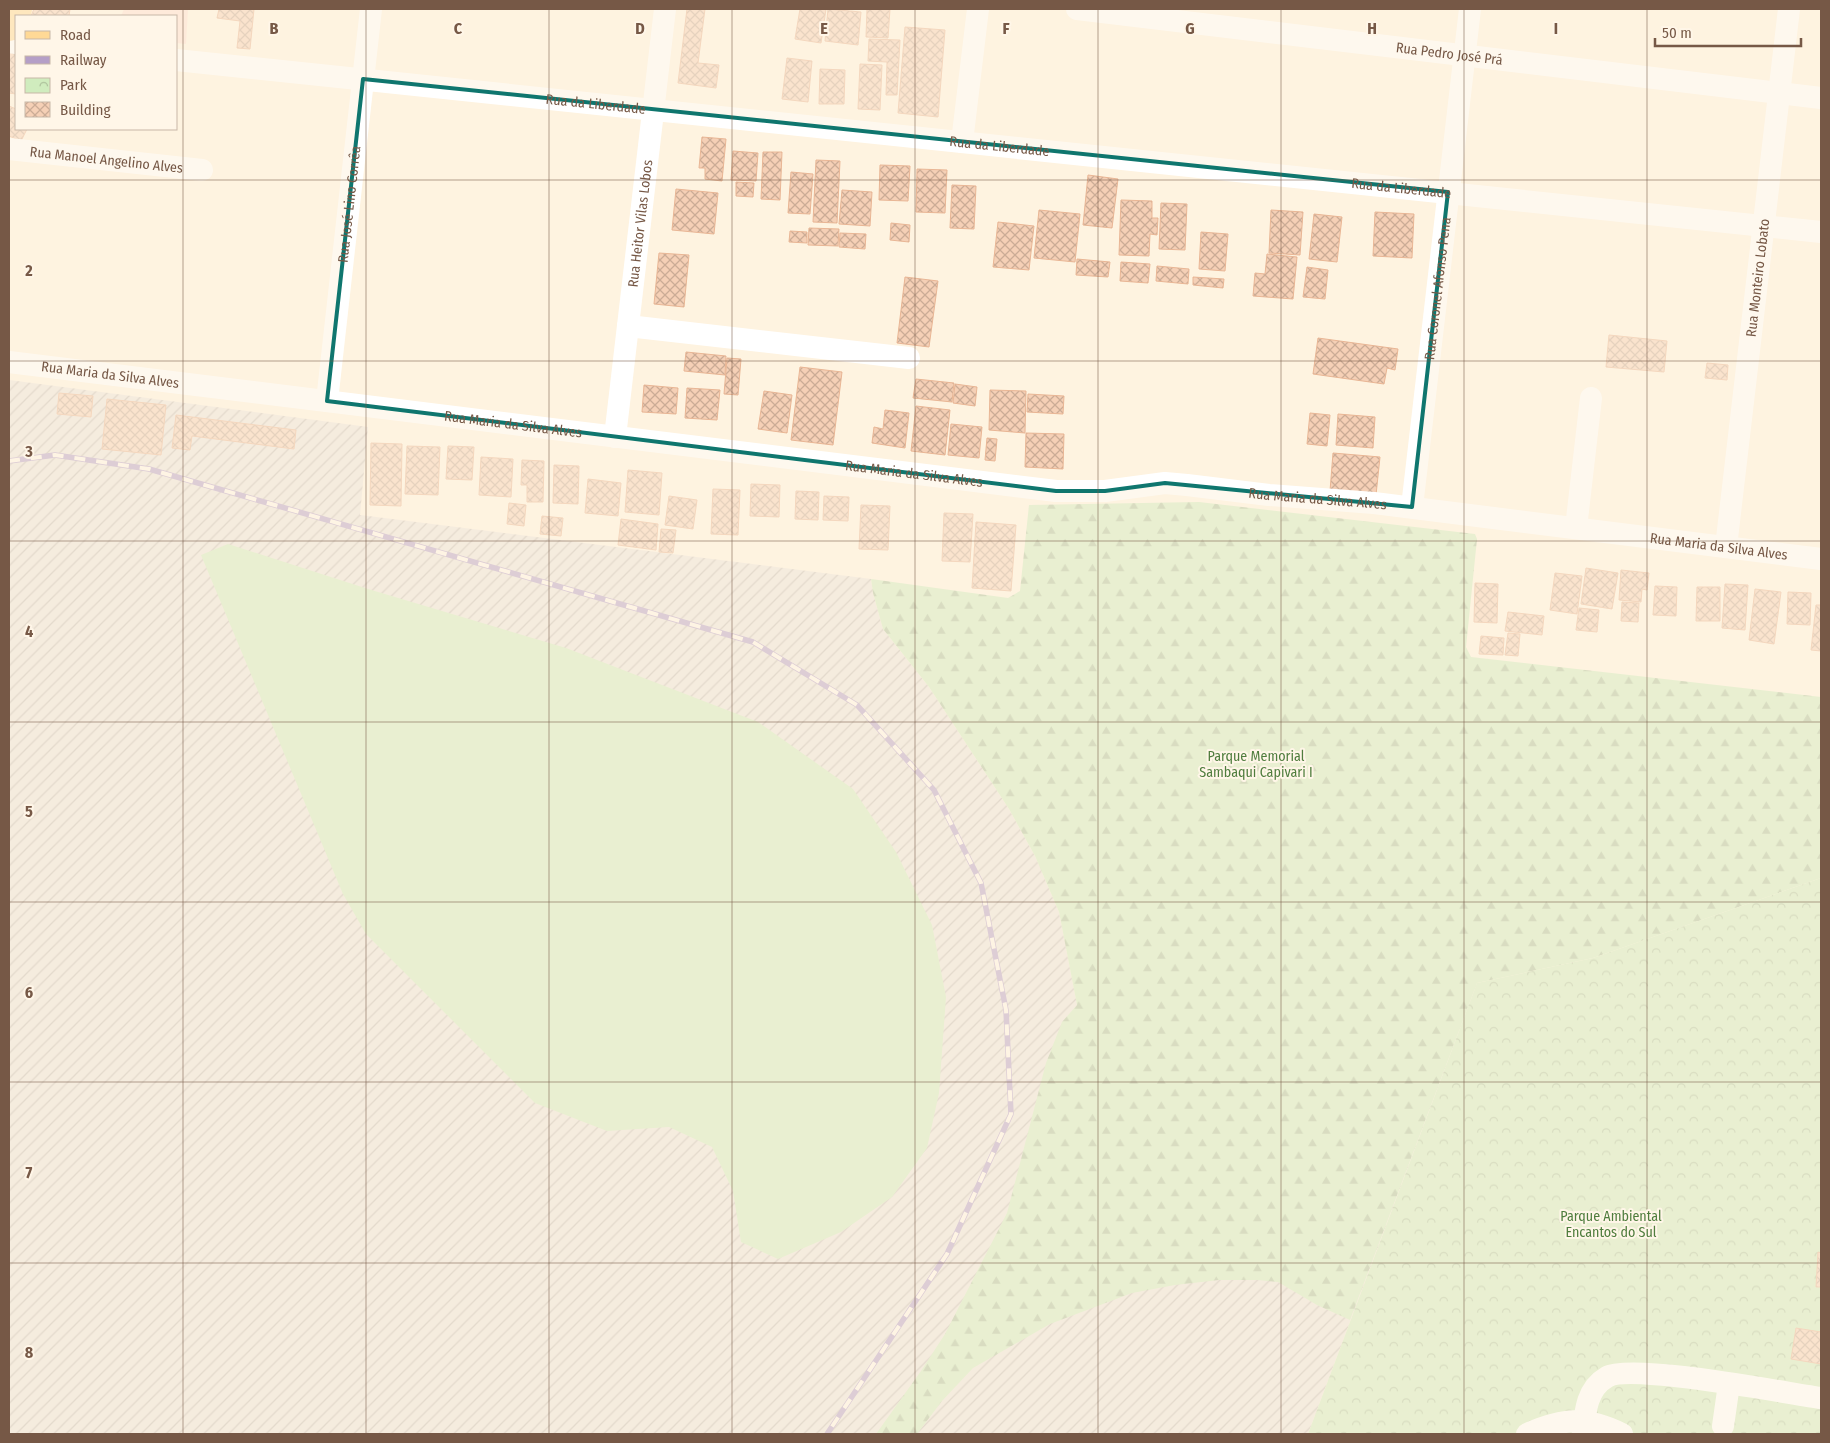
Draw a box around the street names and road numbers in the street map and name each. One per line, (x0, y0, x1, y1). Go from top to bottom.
street label: Rua Pedro José Prá (1395, 39, 1504, 69)
street label: Rua da Liberdade (545, 91, 646, 118)
street label: Rua da Liberdade (949, 133, 1050, 160)
street label: Rua Manoel Angelino Alves (29, 143, 184, 177)
street label: Rua José Lino Corrêa (335, 145, 365, 264)
street label: Rua Heitor Vilas Lobos (625, 159, 656, 288)
street label: Rua da Liberdade (1351, 175, 1452, 202)
street label: Rua Coronel Afonso Pena (1421, 216, 1455, 361)
street label: Rua Monteiro Lobato (1743, 218, 1773, 338)
street label: Rua Maria da Silva Alves (40, 358, 180, 392)
street label: Rua Maria da Silva Alves (443, 408, 583, 442)
street label: Rua Maria da Silva Alves (844, 457, 984, 491)
street label: Rua Maria da Silva Alves (1248, 485, 1388, 514)
street label: Rua Maria da Silva Alves (1649, 530, 1789, 564)

